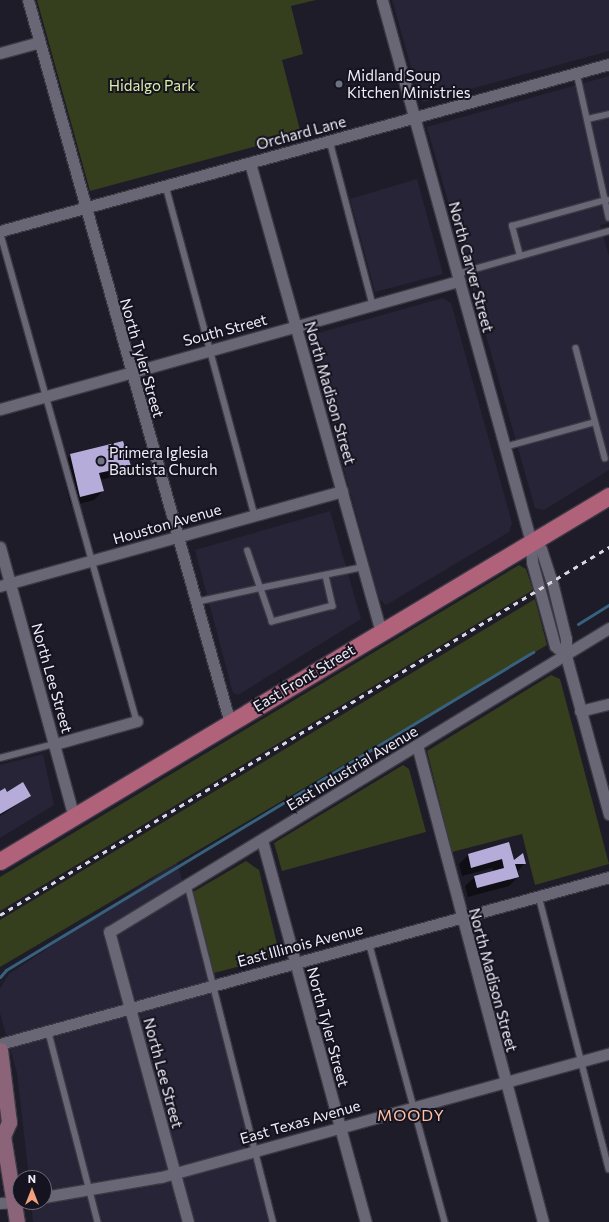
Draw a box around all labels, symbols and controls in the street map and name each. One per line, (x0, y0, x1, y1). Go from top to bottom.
place label: Midland Soup Kitchen Ministries (347, 66, 471, 101)
park label: Hidalgo Park (109, 77, 195, 95)
marker: Midland Soup Kitchen Ministries (334, 79, 344, 89)
street label: Orchard Lane (254, 112, 348, 154)
street label: North Carver Street (445, 200, 497, 334)
street label: North Tyler Street (116, 296, 168, 420)
street label: South Street (181, 310, 269, 350)
street label: North Madison Street (301, 319, 359, 467)
place label: Primera Iglesia Bautista Church (109, 443, 218, 478)
marker: Primera Iglesia Bautista Church (96, 456, 106, 466)
street label: Houston Avenue (111, 500, 223, 548)
street label: North Lee Street (28, 621, 76, 735)
street label: East Front Street (250, 641, 358, 715)
street label: East Industrial Avenue (283, 722, 421, 814)
street label: North Madison Street (465, 906, 521, 1054)
street label: East Illinois Avenue (235, 920, 365, 970)
street label: North Tyler Street (303, 965, 353, 1089)
street label: North Lee Street (140, 1016, 186, 1130)
street label: East Texas Avenue (238, 1096, 362, 1148)
district label: MOODY (377, 1105, 445, 1125)
north arrow (12, 1170, 52, 1210)
text: N (28, 1172, 36, 1185)

